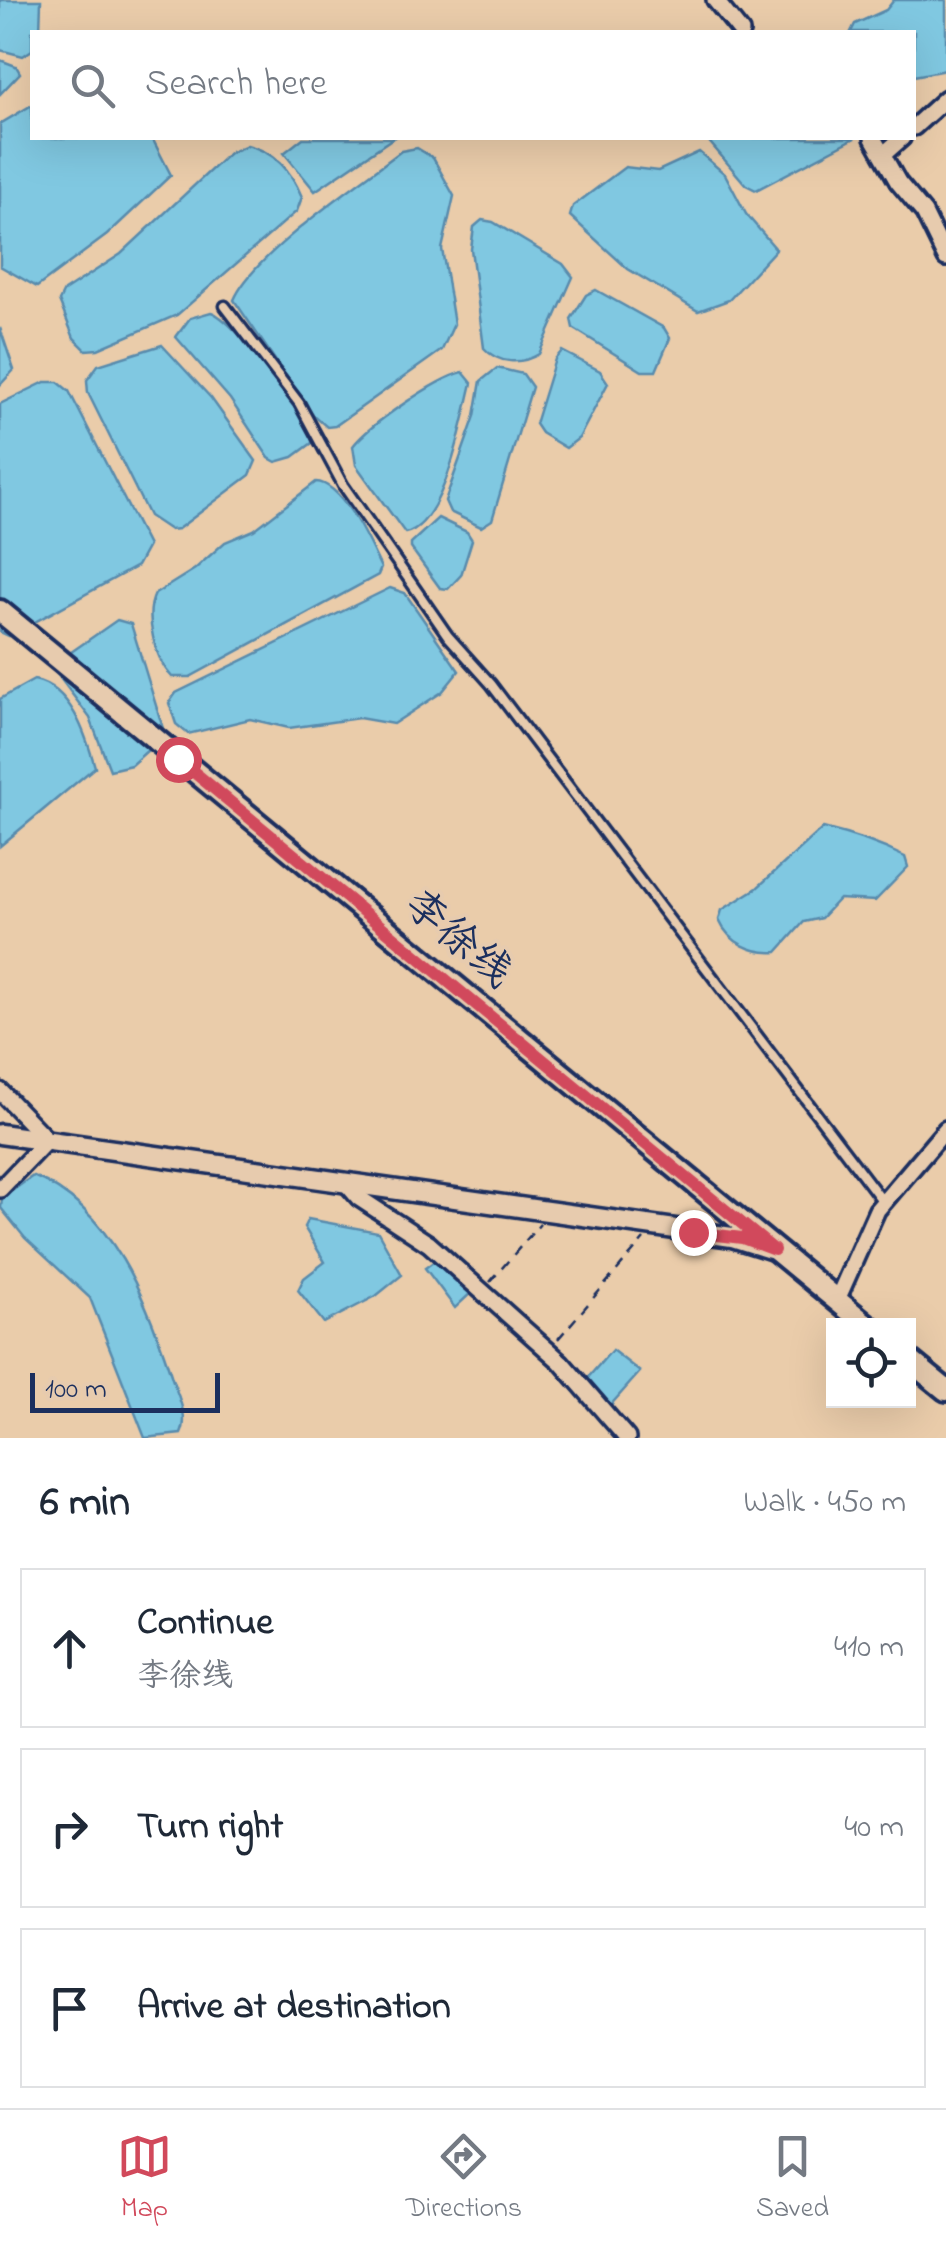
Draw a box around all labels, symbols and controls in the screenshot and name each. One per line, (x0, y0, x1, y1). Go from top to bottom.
search box (30, 30, 916, 140)
text: Search here (145, 57, 327, 113)
icon: search (65, 58, 120, 113)
route start (156, 737, 202, 783)
street label: 李徐线 (389, 876, 525, 1004)
route end (671, 1210, 717, 1256)
map controls (826, 1318, 916, 1408)
button: locate (826, 1318, 916, 1408)
scale bar (30, 1368, 220, 1412)
text: 100 m (45, 1370, 107, 1411)
text: 6 min (40, 1473, 130, 1534)
text: Walk · 450 m (744, 1480, 906, 1527)
text: Continue (137, 1596, 273, 1652)
icon: ahead (42, 1621, 97, 1676)
text: 410 m (834, 1625, 904, 1672)
text: 李徐线 (137, 1654, 233, 1701)
text: Turn right (137, 1800, 283, 1856)
icon: right (42, 1801, 97, 1856)
text: 40 m (844, 1805, 904, 1852)
text: Arrive at destination (137, 1980, 451, 2036)
icon: arrive (42, 1981, 97, 2036)
tab: Map (117, 2129, 172, 2230)
tab: Directions (406, 2129, 522, 2230)
tab: Saved (756, 2129, 829, 2230)

